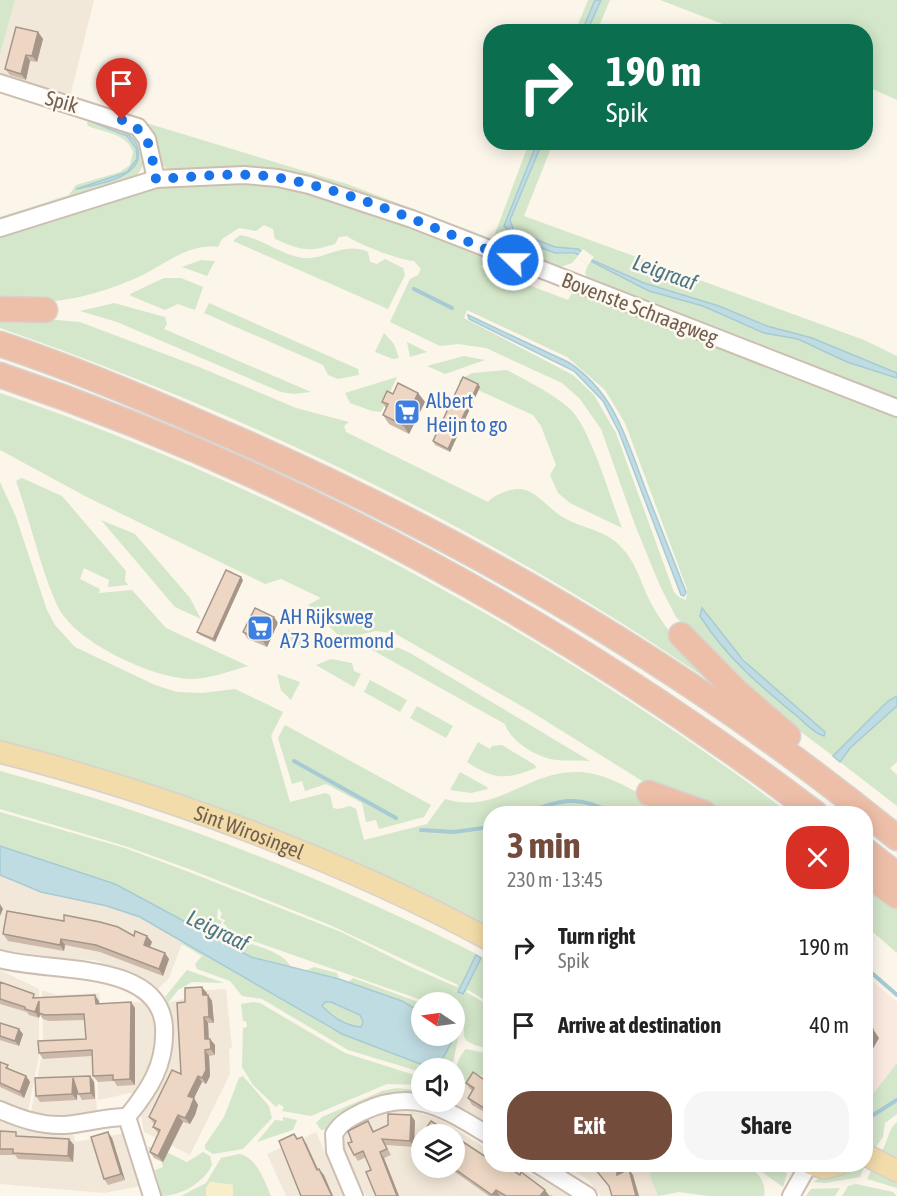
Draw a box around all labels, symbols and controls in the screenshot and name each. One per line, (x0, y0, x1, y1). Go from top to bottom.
text: 190 m (606, 47, 701, 95)
icon: right (507, 48, 585, 126)
pin (96, 58, 147, 120)
icon: arrive (105, 67, 138, 100)
street label: Spik (43, 85, 81, 117)
text: Spik (606, 97, 648, 128)
position arrow (481, 228, 545, 292)
water label: Leigraaf (629, 248, 701, 296)
street label: Bovenste Schraagweg (558, 267, 722, 349)
place label: Albert Heijn to go (426, 388, 508, 436)
supermarket icon: Albert Heijn to go (392, 397, 422, 427)
place label: AH Rijksweg A73 Roermond (280, 604, 394, 652)
supermarket icon: AH Rijksweg A73 Roermond (245, 613, 275, 643)
street label: Sint Wirosingel (191, 800, 308, 864)
text: 3 min (507, 824, 581, 866)
button: close (786, 826, 849, 889)
text: 230 m · 13:45 (507, 868, 603, 891)
water label: Leigraaf (183, 904, 254, 957)
text: Turn right (558, 923, 635, 949)
icon: right (507, 931, 540, 964)
text: 190 m (799, 934, 849, 960)
text: Spik (558, 949, 589, 972)
north arrow (411, 992, 465, 1046)
map controls (411, 992, 465, 1178)
icon: arrive (507, 1009, 540, 1042)
text: Arrive at destination (558, 1012, 721, 1038)
text: 40 m (809, 1012, 849, 1038)
button: sound (411, 1058, 465, 1112)
button: Exit (507, 1091, 672, 1160)
button: Share (684, 1091, 849, 1160)
button: layers (411, 1124, 465, 1178)

